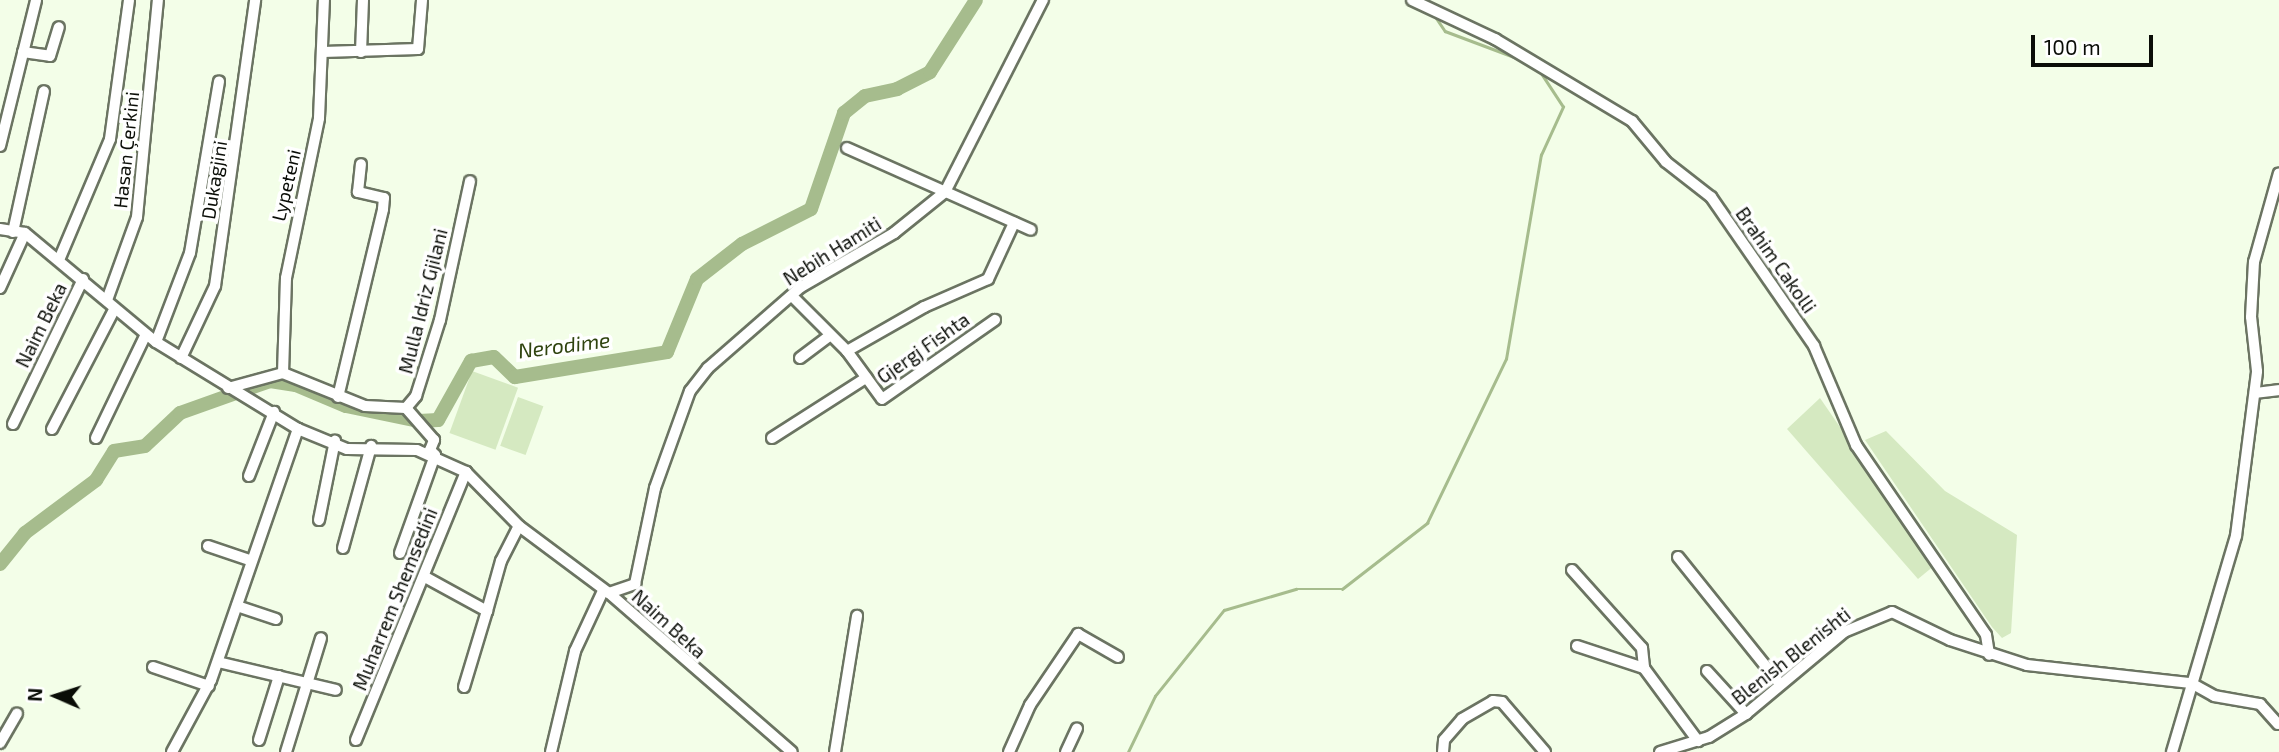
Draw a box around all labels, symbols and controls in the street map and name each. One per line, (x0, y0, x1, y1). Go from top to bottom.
scale bar (2034, 21, 2156, 65)
text: 100 m (2044, 34, 2101, 59)
street label: Hasan Çerkini (109, 90, 143, 210)
street label: Dukagjini (197, 139, 231, 221)
street label: Lypeteni (267, 147, 305, 223)
street label: Brahim Cakolli (1731, 203, 1821, 317)
street label: Nebih Hamiti (779, 212, 885, 290)
street label: Mulla Idriz Gjilani (394, 226, 452, 376)
street label: Naim Beka (11, 279, 71, 371)
street label: Gjergj Fishta (873, 308, 973, 388)
water label: Nerodime (516, 327, 612, 363)
street label: Muharrem Shemsedini (348, 504, 442, 694)
street label: Naim Beka (627, 585, 711, 663)
street label: Blenish Blenishti (1727, 603, 1855, 709)
north arrow (21, 661, 91, 731)
text: N (23, 687, 46, 702)

